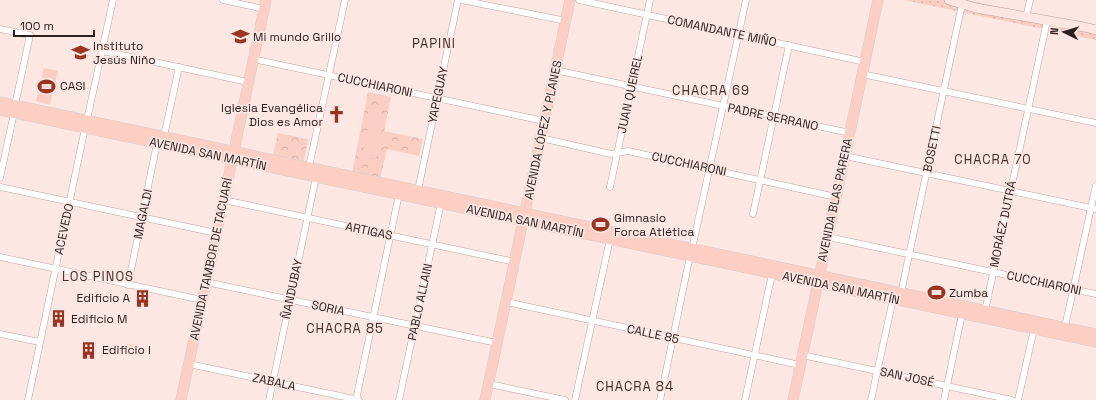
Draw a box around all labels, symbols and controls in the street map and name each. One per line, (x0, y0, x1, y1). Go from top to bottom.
scale bar (14, 12, 94, 38)
street label: COMANDANTE MIÑO (666, 12, 778, 50)
north arrow (1044, 12, 1084, 52)
text: 100 m (20, 18, 54, 34)
school or university icon: Mi mundo Grillo (230, 27, 250, 47)
text: N (1047, 27, 1061, 35)
place label: Mi mundo Grillo (253, 29, 341, 45)
district label: PAPINI (412, 35, 456, 52)
place label: Instituto Jesús Niño (93, 38, 156, 68)
school or university icon: Instituto Jesús Niño (70, 43, 90, 63)
street label: JUAN QUEIREL (614, 53, 646, 135)
street label: AVENIDA LÓPEZ Y PLANES (520, 59, 566, 201)
street label: YAPEGUAY (424, 64, 452, 125)
street label: CUCCHIARONI (336, 69, 414, 101)
sports icon: CASI (37, 76, 57, 96)
place label: CASI (60, 78, 85, 94)
district label: CHACRA 69 (672, 82, 750, 99)
place label: Iglesia Evangélica Dios es Amor (221, 100, 323, 130)
street label: PADRE SERRANO (726, 100, 820, 134)
church icon: Iglesia Evangélica Dios es Amor (326, 105, 346, 125)
street label: BOSETTI (919, 124, 945, 174)
street label: AVENIDA SAN MARTÍN (148, 134, 268, 174)
street label: AVENIDA BLAS PARERA (814, 136, 856, 263)
street label: CUCCHIARONI (650, 148, 728, 180)
district label: CHACRA 70 (954, 151, 1032, 168)
street label: AVENIDA TAMBOR DE TACUARÍ (186, 176, 236, 342)
street label: MORÁEZ DUTRÁ (986, 179, 1020, 269)
street label: MAGALDI (130, 188, 156, 240)
street label: AVENIDA SAN MARTÍN (465, 201, 585, 241)
street label: ACEVEDO (51, 202, 77, 256)
place label: Gimnasio Forca Atlética (614, 210, 694, 240)
sports icon: Gimnasio Forca Atlética (591, 215, 611, 235)
street label: ARTIGAS (344, 218, 394, 244)
street label: ÑANDUBAY (278, 257, 306, 321)
street label: PABLO ALLAIN (404, 262, 436, 342)
street label: CUCCHIARONI (1005, 267, 1083, 299)
district label: LOS PINOS (62, 268, 134, 285)
street label: AVENIDA SAN MARTÍN (781, 268, 901, 308)
sports icon: Zumba (926, 283, 946, 303)
place label: Zumba (949, 285, 988, 301)
building icon: Edificio A (133, 288, 153, 308)
place label: Edificio A (77, 290, 130, 306)
street label: SORIA (310, 297, 346, 319)
building icon: Edificio M (48, 309, 68, 329)
place label: Edificio M (71, 311, 127, 327)
district label: CHACRA 85 (306, 320, 384, 337)
street label: CALLE 85 (626, 321, 680, 347)
building icon: Edificio I (79, 340, 99, 360)
place label: Edificio I (102, 342, 151, 358)
street label: SAN JOSÉ (878, 363, 936, 391)
street label: ZABALA (251, 370, 298, 394)
district label: CHACRA 84 (596, 378, 674, 395)

